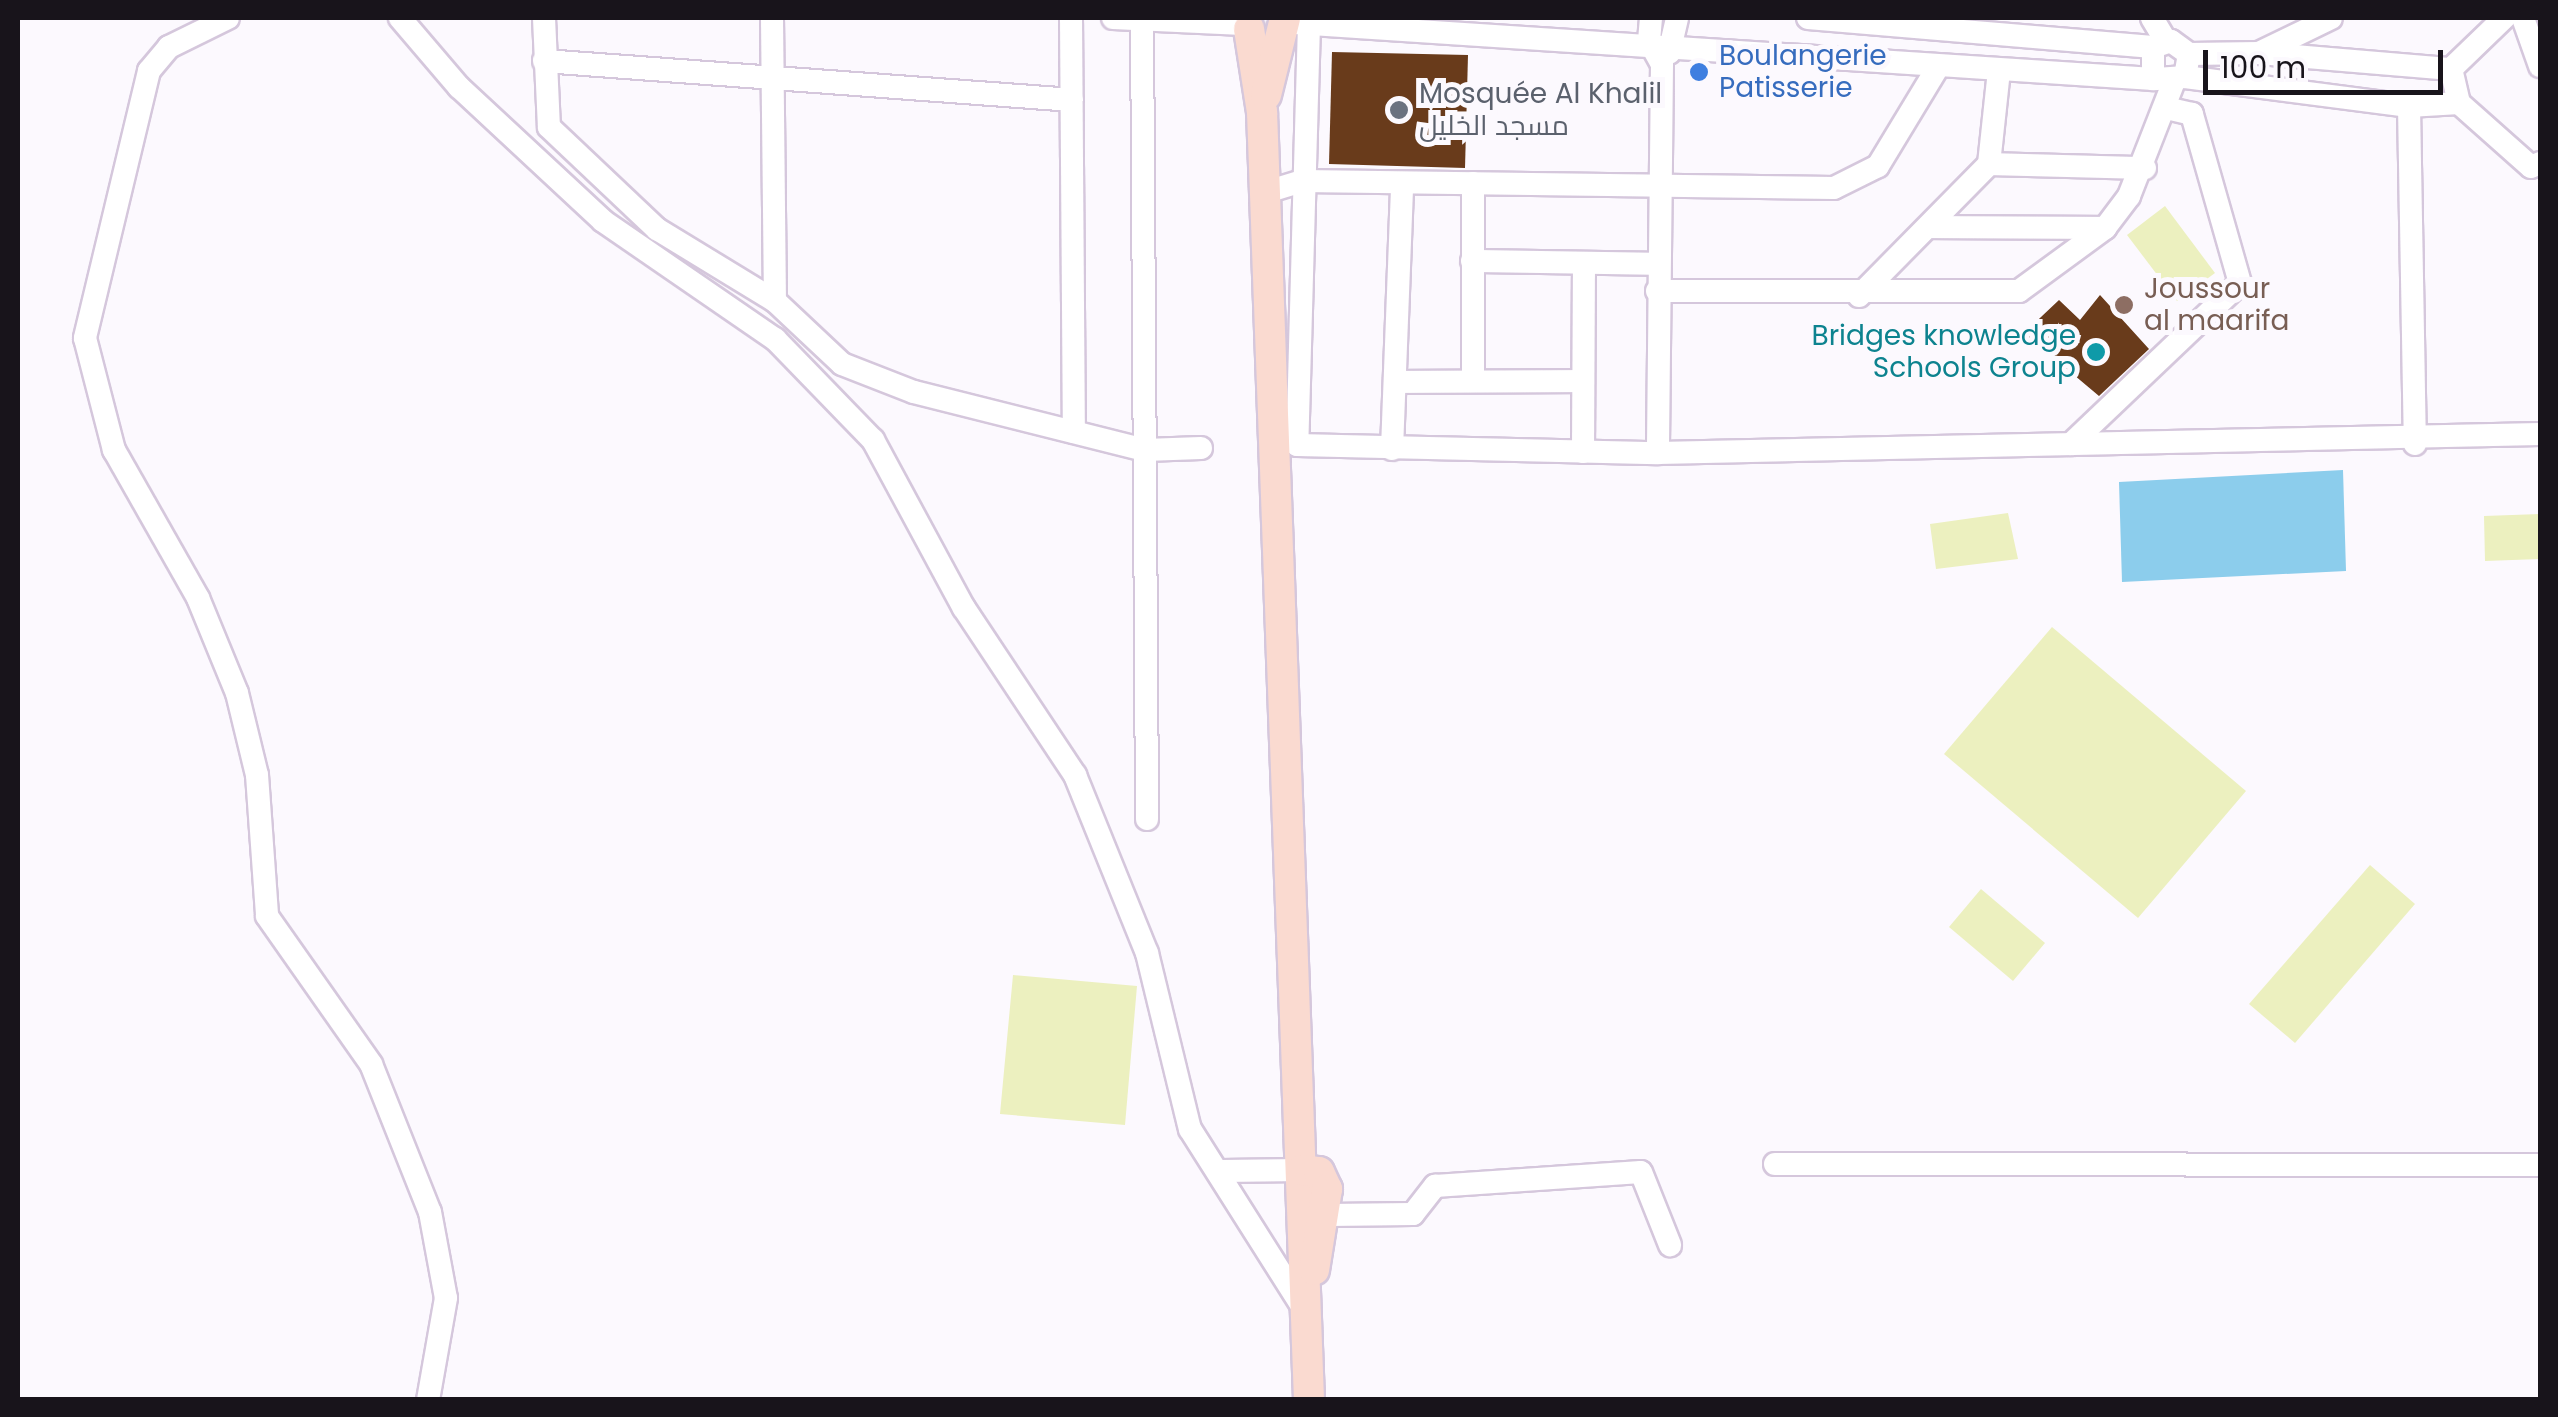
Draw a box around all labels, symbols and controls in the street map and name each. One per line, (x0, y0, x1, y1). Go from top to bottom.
scale bar (2208, 30, 2448, 92)
place label: Boulangerie Patisserie (1719, 39, 1887, 105)
text: 100 m (2220, 46, 2306, 89)
marker: Boulangerie Patisserie (1688, 61, 1710, 83)
place label: Mosquée Al Khalil مسجد الخليل (1419, 77, 1662, 143)
marker: Mosquée Al Khalil مسجد الخليل (1388, 99, 1410, 121)
place label: Joussour al maarifa (2144, 272, 2289, 338)
marker: Joussour al maarifa (2113, 294, 2135, 316)
place label: Bridges knowledge Schools Group (1812, 319, 2076, 385)
marker: Bridges knowledge Schools Group (2085, 341, 2107, 363)

